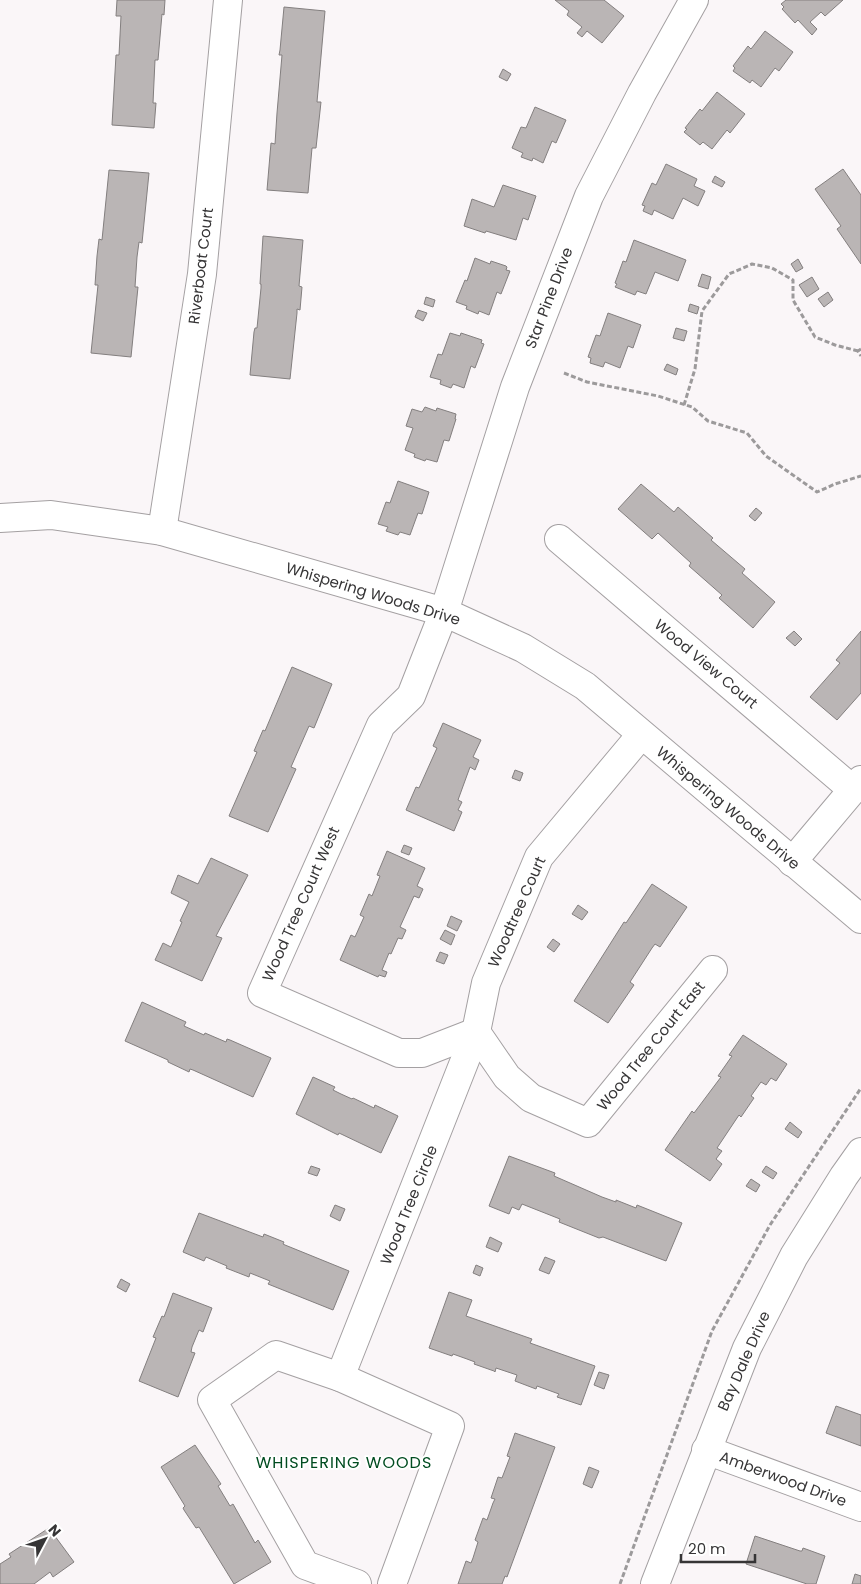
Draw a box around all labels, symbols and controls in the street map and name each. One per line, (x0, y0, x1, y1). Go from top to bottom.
street label: Riverboat Court (183, 206, 218, 325)
street label: Star Pine Drive (520, 244, 577, 351)
street label: Whispering Woods Drive (283, 557, 463, 630)
street label: Wood View Court (650, 614, 763, 713)
street label: Whispering Woods Drive (652, 741, 805, 874)
street label: Wood Tree Court West (257, 823, 344, 985)
street label: Woodtree Court (483, 853, 550, 971)
street label: Wood Tree Court East (592, 976, 710, 1115)
street label: Wood Tree Circle (375, 1142, 442, 1268)
street label: Bay Dale Drive (712, 1308, 775, 1414)
street label: Amberwood Drive (717, 1446, 850, 1511)
district label: WHISPERING WOODS (256, 1451, 432, 1474)
north arrow (20, 1514, 70, 1564)
text: N (44, 1520, 66, 1541)
scale bar (681, 1532, 755, 1564)
text: 20 m (688, 1538, 726, 1559)

